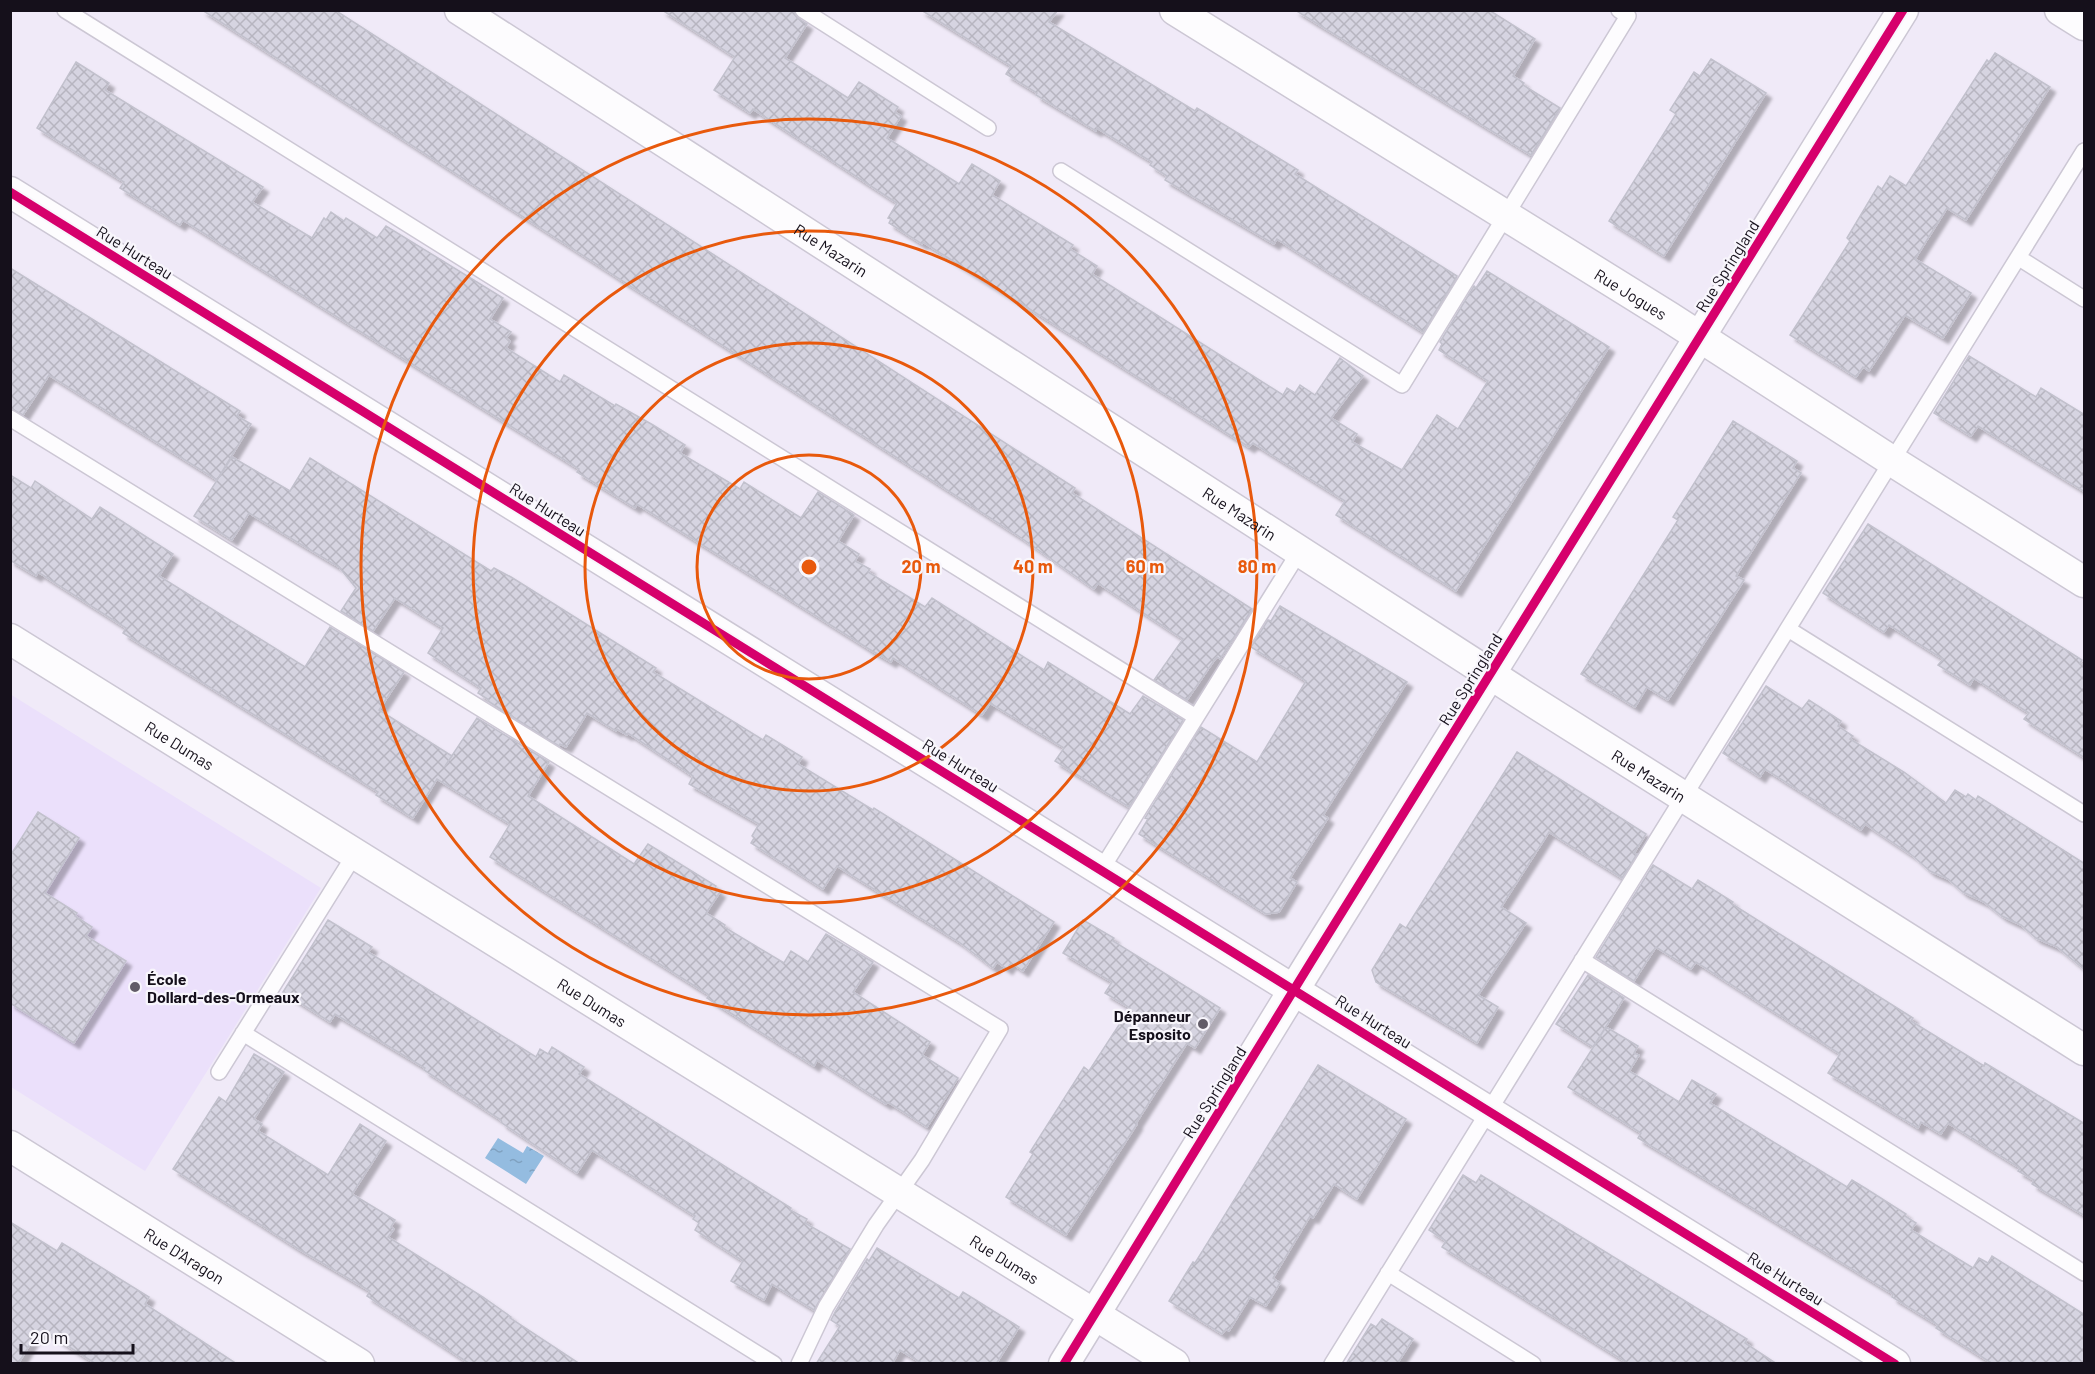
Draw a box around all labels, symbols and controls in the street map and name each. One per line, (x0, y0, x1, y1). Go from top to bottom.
street label: Rue Springland (1691, 217, 1763, 315)
street label: Rue Mazarin (791, 219, 872, 280)
street label: Rue Hurteau (94, 221, 176, 283)
street label: Rue Jogues (1592, 264, 1671, 323)
street label: Rue Hurteau (507, 478, 589, 540)
street label: Rue Mazarin (1200, 482, 1280, 543)
text: 20 m (902, 555, 940, 577)
text: 40 m (1013, 555, 1053, 577)
text: 60 m (1126, 555, 1164, 577)
text: 80 m (1238, 555, 1276, 577)
centre of rings (799, 557, 819, 577)
street label: Rue Springland (1434, 630, 1506, 728)
street label: Rue Dumas (142, 716, 218, 773)
street label: Rue Hurteau (920, 734, 1002, 796)
street label: Rue Mazarin (1609, 745, 1690, 805)
place label: École Dollard-des-Ormeaux (147, 969, 300, 1006)
street label: Rue Dumas (554, 973, 630, 1030)
marker: École Dollard-des-Ormeaux (128, 980, 142, 994)
street label: Rue Hurteau (1333, 990, 1415, 1052)
place label: Dépanneur Esposito (1114, 1006, 1191, 1043)
marker: Dépanneur Esposito (1196, 1017, 1210, 1031)
street label: Rue Springland (1178, 1043, 1250, 1141)
street label: Rue D'Aragon (141, 1223, 228, 1287)
street label: Rue Dumas (967, 1230, 1043, 1287)
street label: Rue Hurteau (1745, 1247, 1827, 1309)
scale bar (21, 1317, 134, 1355)
text: 20 m (30, 1326, 68, 1348)

